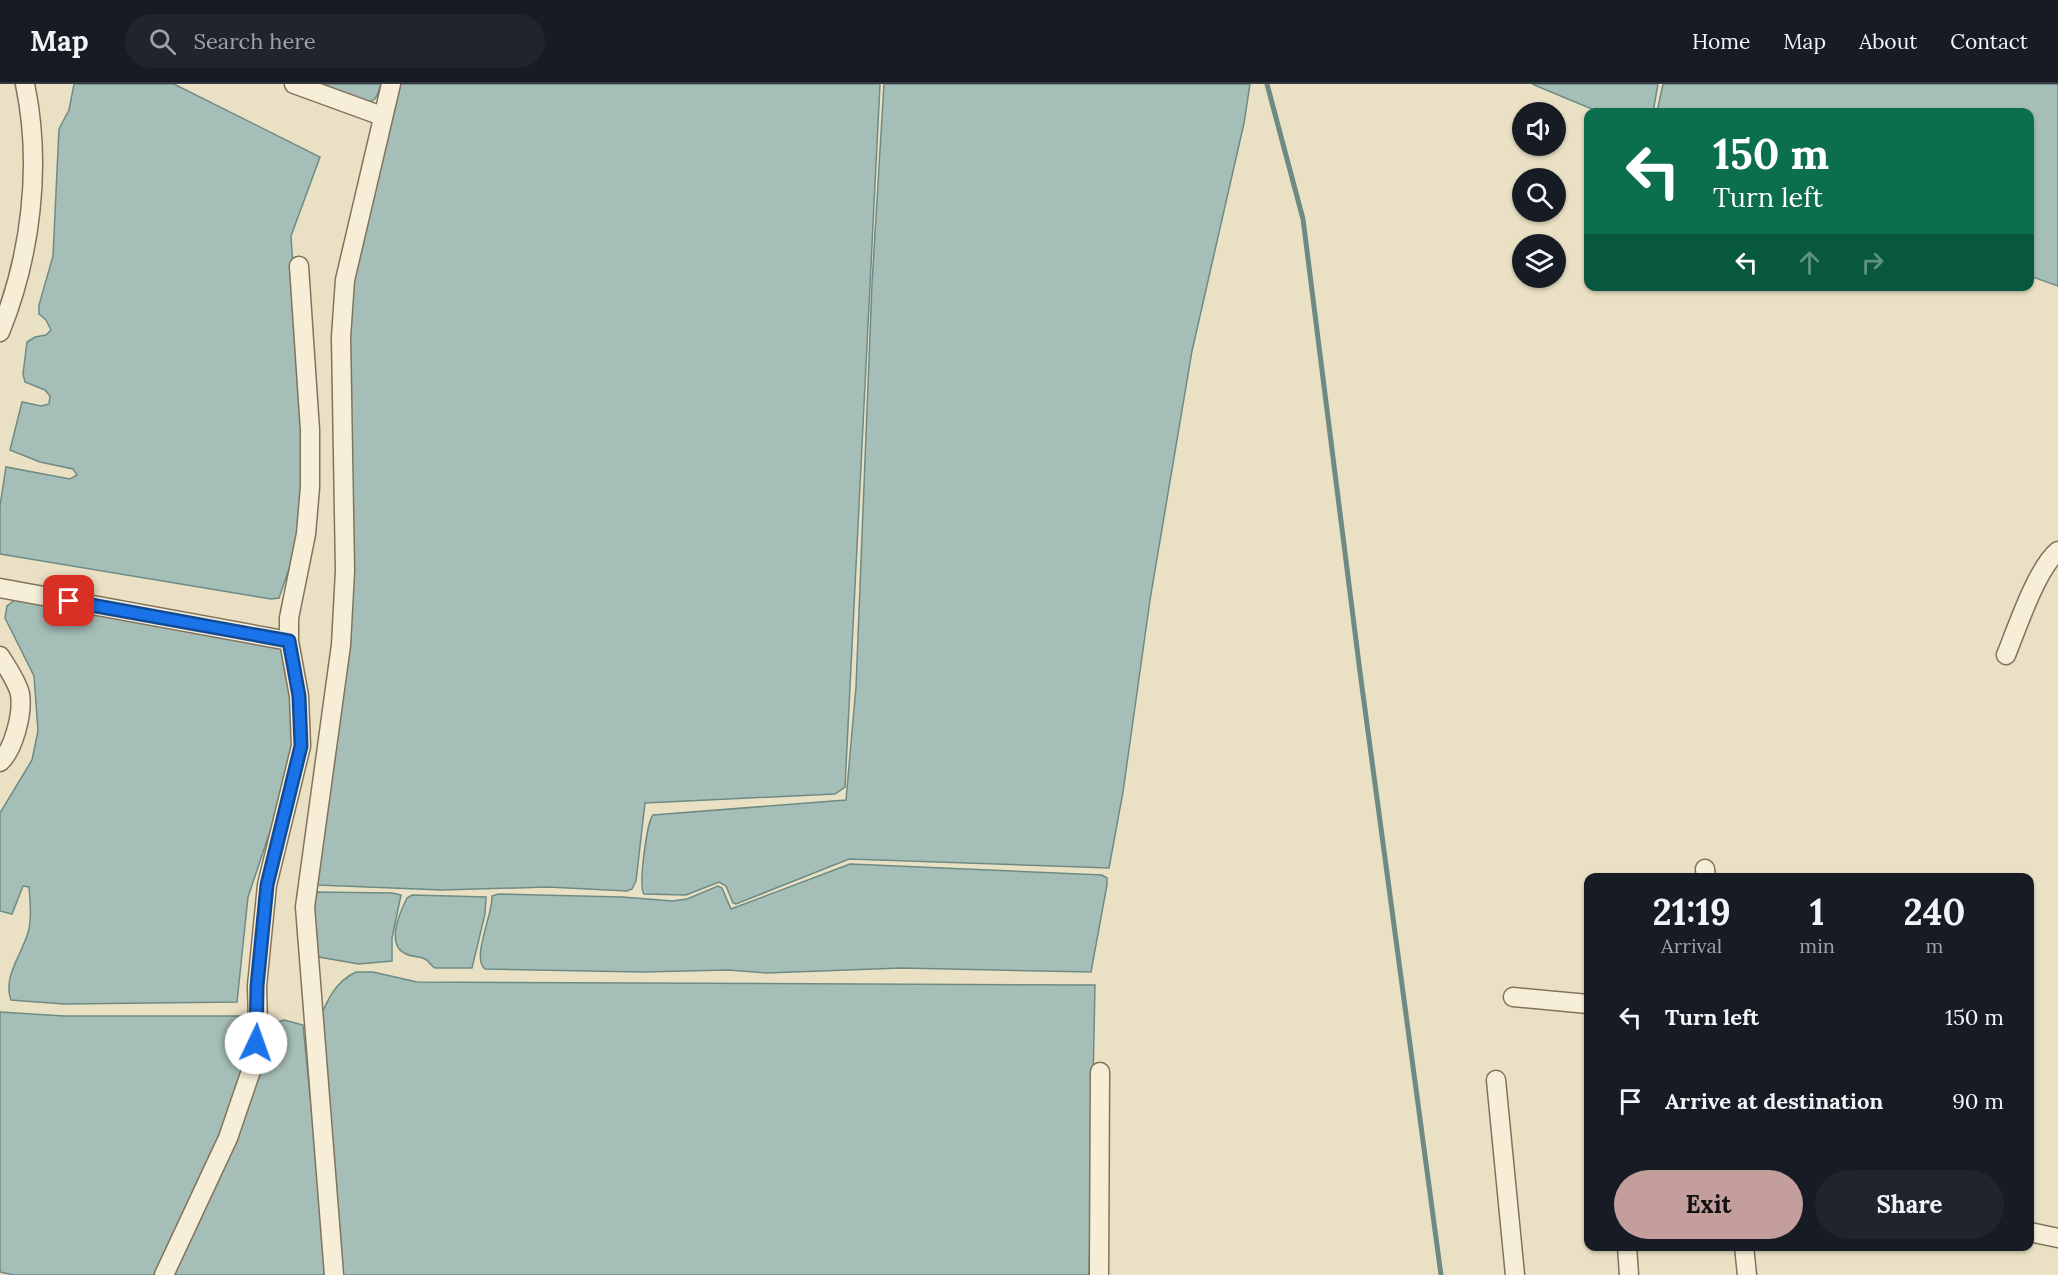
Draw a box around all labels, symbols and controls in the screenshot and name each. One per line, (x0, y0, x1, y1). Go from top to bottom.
search box (125, 14, 545, 68)
text: Map (30, 23, 89, 59)
icon: search (146, 25, 179, 58)
text: Search here (194, 27, 316, 55)
text: Home (1692, 28, 1750, 55)
text: Map (1783, 28, 1826, 55)
text: About (1859, 28, 1917, 55)
text: Contact (1950, 28, 2028, 55)
map controls (1512, 102, 1566, 288)
button: sound (1512, 102, 1566, 156)
text: 150 m (1713, 127, 1829, 181)
icon: left (1614, 132, 1692, 210)
button: search (1512, 168, 1566, 222)
text: Turn left (1713, 180, 1823, 214)
button: layers (1512, 234, 1566, 288)
icon: left (1730, 246, 1763, 279)
icon: ahead (1793, 246, 1826, 279)
icon: right (1856, 246, 1889, 279)
pin (43, 575, 94, 626)
icon: arrive (52, 584, 85, 617)
text: 21:19 (1653, 889, 1731, 935)
text: 1 (1810, 889, 1824, 935)
text: 240 (1904, 889, 1965, 935)
text: Arrival (1661, 933, 1722, 958)
text: min (1799, 933, 1835, 958)
text: m (1926, 933, 1943, 958)
icon: left (1614, 1001, 1647, 1034)
text: Turn left (1665, 1003, 1759, 1031)
text: 150 m (1945, 1003, 2004, 1031)
position arrow (224, 1011, 288, 1075)
icon: arrive (1614, 1085, 1647, 1118)
text: Arrive at destination (1665, 1087, 1883, 1115)
text: 90 m (1952, 1087, 2004, 1115)
button: Exit (1614, 1170, 1803, 1239)
button: Share (1815, 1170, 2004, 1239)

